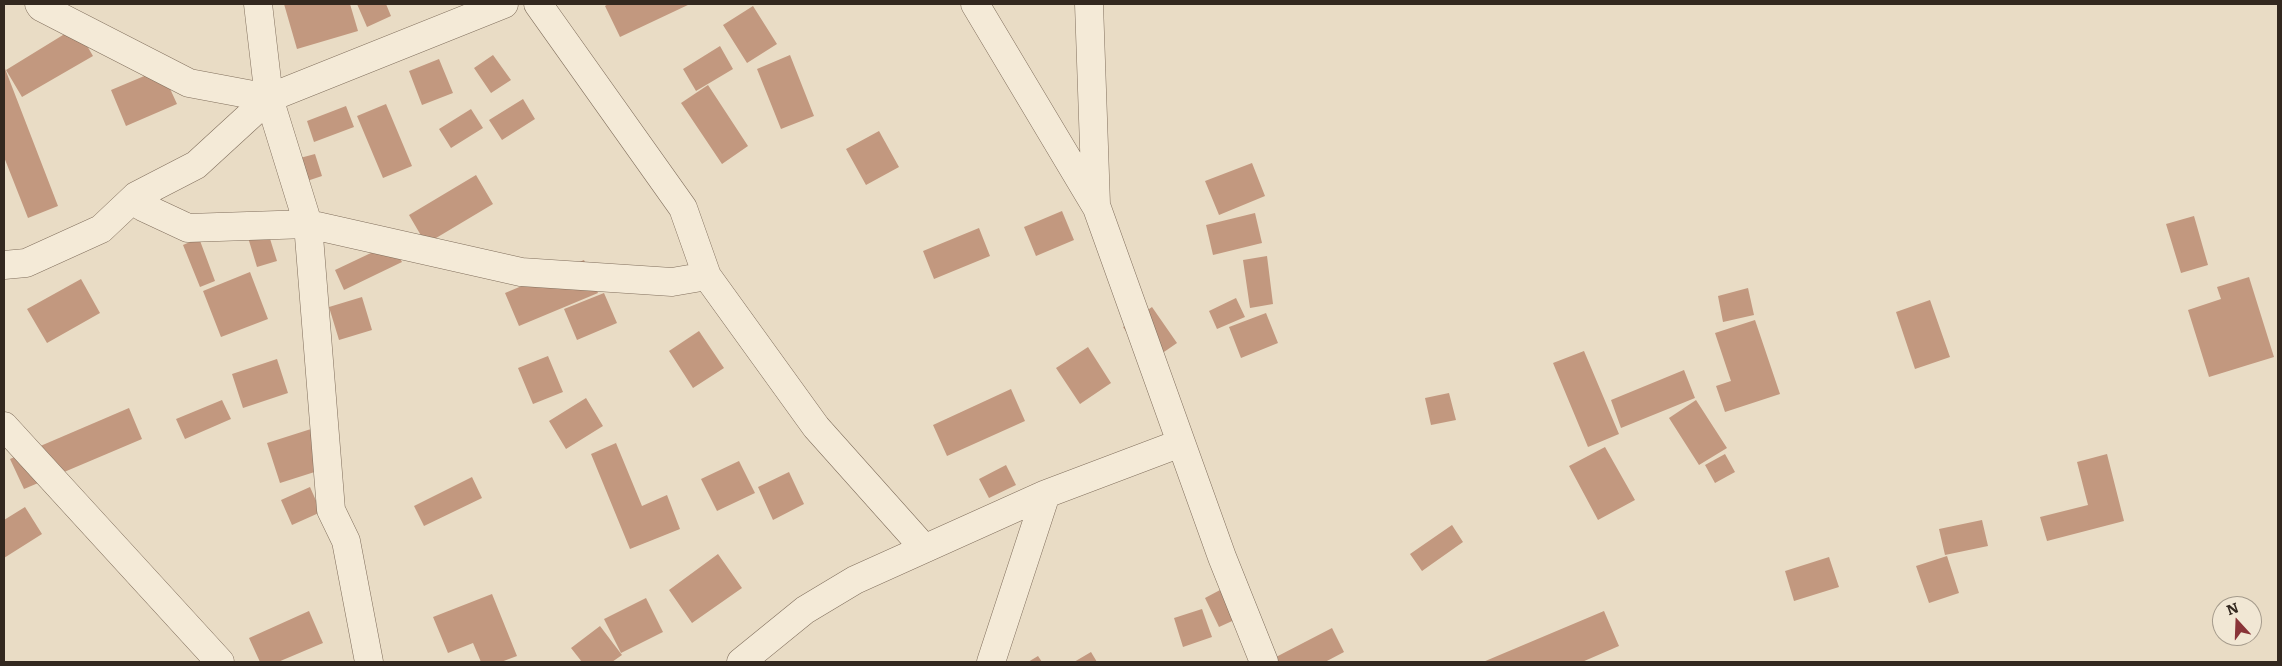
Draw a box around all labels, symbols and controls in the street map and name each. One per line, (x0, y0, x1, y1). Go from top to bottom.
north arrow (2212, 596, 2262, 646)
text: N (2223, 596, 2241, 619)

